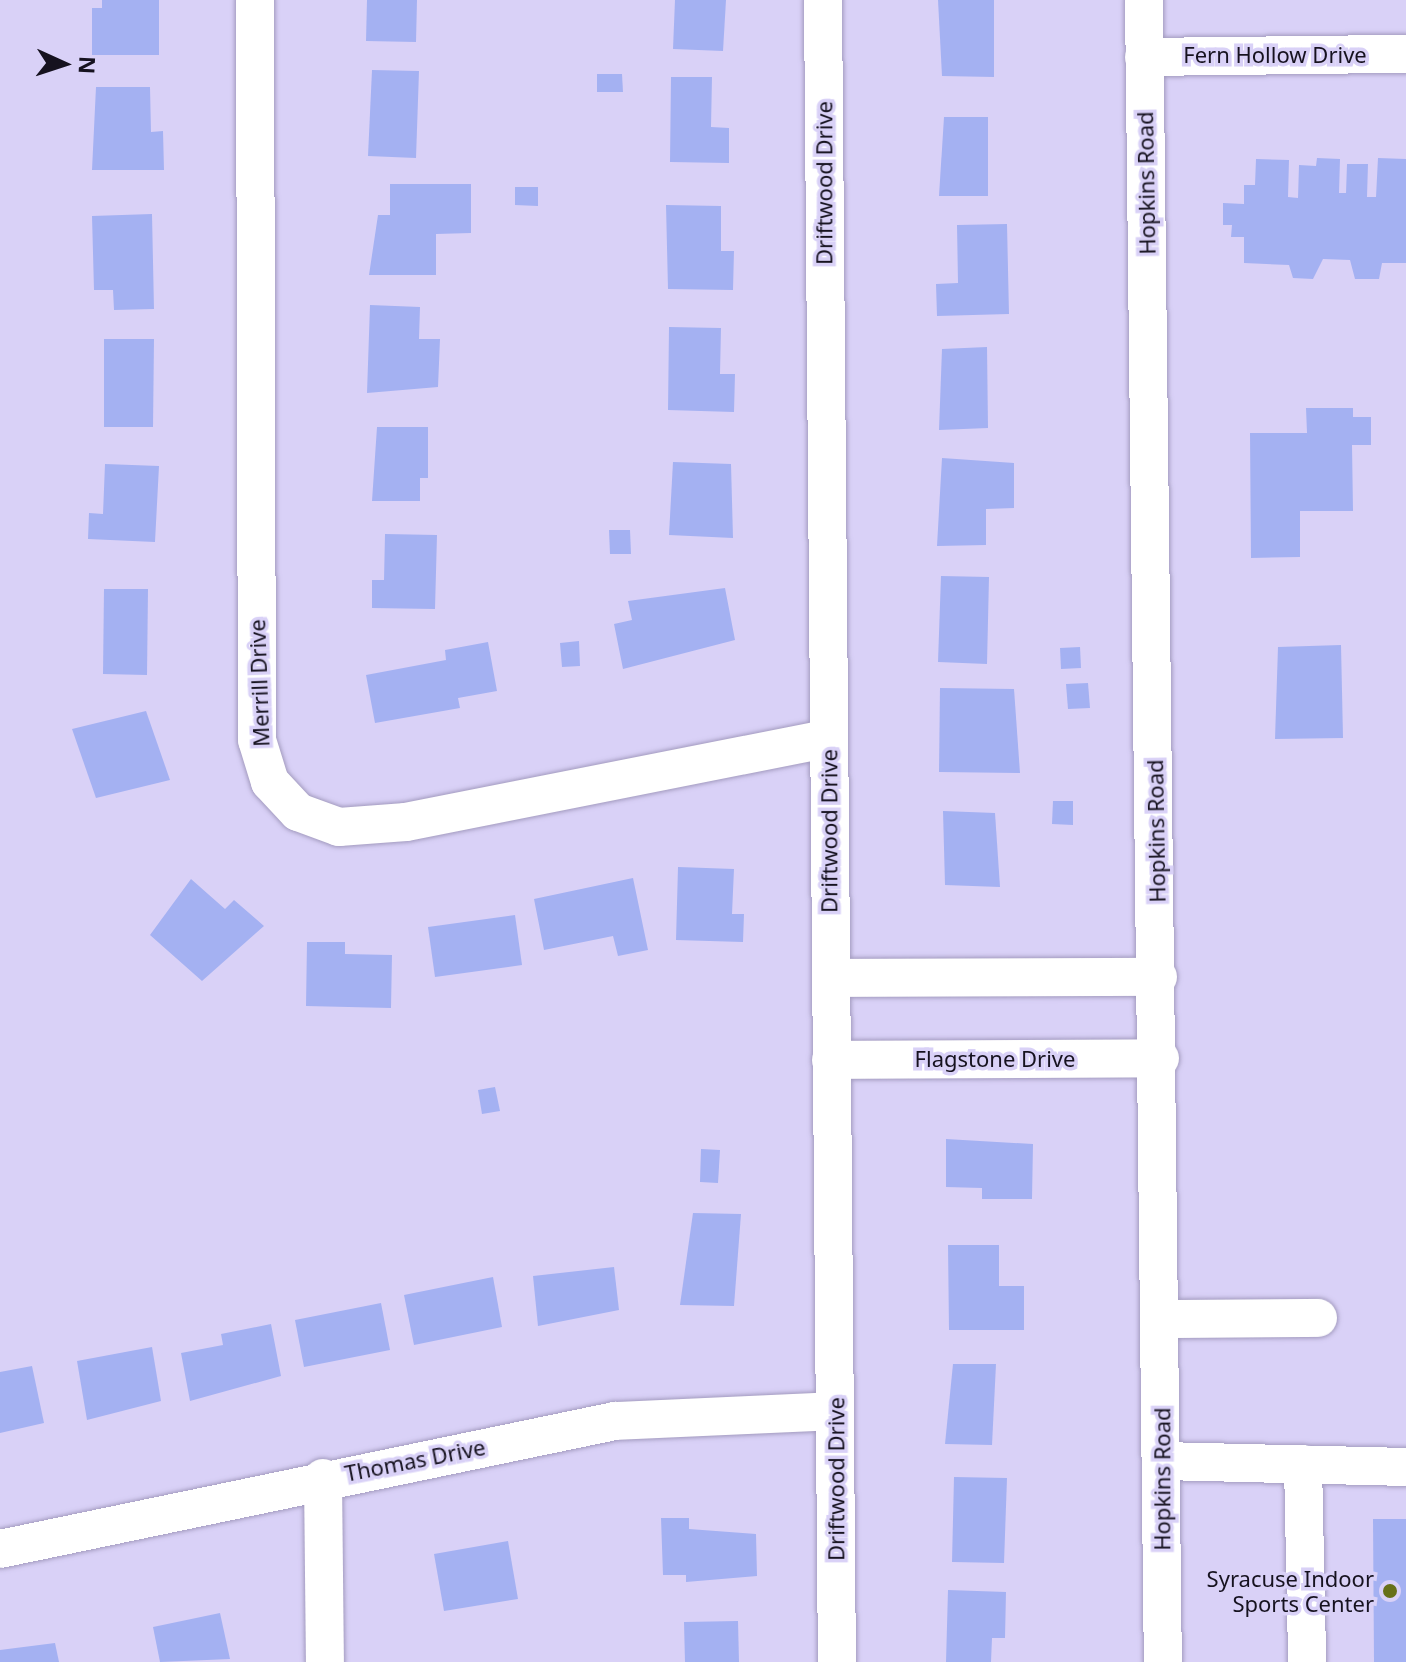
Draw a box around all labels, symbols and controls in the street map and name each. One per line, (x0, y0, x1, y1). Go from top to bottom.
north arrow (24, 24, 104, 104)
street label: Fern Hollow Drive (1183, 42, 1367, 68)
text: N (73, 56, 103, 75)
street label: Driftwood Drive (811, 101, 837, 265)
street label: Hopkins Road (1132, 111, 1160, 255)
street label: Merrill Drive (244, 619, 274, 747)
street label: Driftwood Drive (816, 749, 842, 913)
street label: Hopkins Road (1142, 759, 1170, 903)
street label: Flagstone Drive (915, 1046, 1075, 1072)
street label: Driftwood Drive (823, 1397, 849, 1561)
street label: Hopkins Road (1149, 1407, 1175, 1551)
street label: Thomas Drive (342, 1433, 488, 1487)
place label: Syracuse Indoor Sports Center (1207, 1565, 1374, 1616)
marker: Syracuse Indoor Sports Center (1381, 1582, 1399, 1600)

